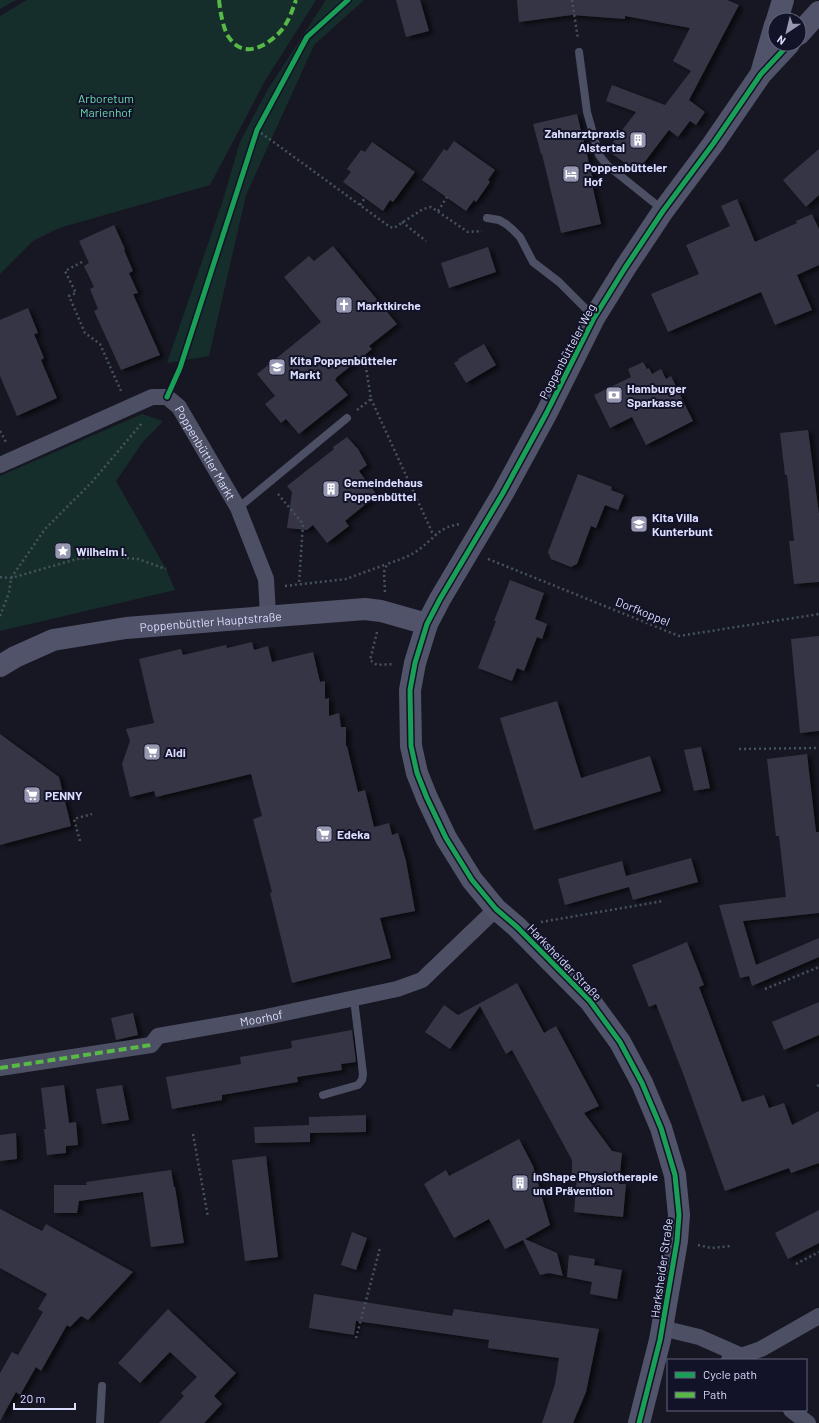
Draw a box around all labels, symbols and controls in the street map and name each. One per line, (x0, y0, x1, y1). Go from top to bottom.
north arrow (767, 12, 807, 52)
text: N (774, 33, 788, 48)
park label: Arboretum Marienhof (78, 91, 134, 119)
place label: Zahnarztpraxis Alstertal (545, 126, 625, 154)
building icon: Zahnarztpraxis Alstertal (628, 130, 648, 150)
place label: Poppenbütteler Hof (584, 160, 668, 188)
hotel icon: Poppenbütteler Hof (561, 164, 581, 184)
church icon: Marktkirche (334, 295, 354, 315)
place label: Marktkirche (357, 298, 421, 312)
street label: Poppenbütteler Weg (536, 301, 598, 401)
place label: Kita Poppenbütteler Markt (290, 353, 397, 381)
school or university icon: Kita Poppenbütteler Markt (267, 357, 287, 377)
place label: Hamburger Sparkasse (627, 381, 687, 409)
bank icon: Hamburger Sparkasse (604, 385, 624, 405)
street label: Poppenbüttler Markt (173, 403, 239, 502)
place label: Gemeindehaus Poppenbüttel (344, 475, 423, 503)
building icon: Gemeindehaus Poppenbüttel (321, 479, 341, 499)
place label: Kita Villa Kunterbunt (652, 510, 713, 538)
school or university icon: Kita Villa Kunterbunt (629, 514, 649, 534)
place icon: Wilhelm I. (53, 541, 73, 561)
place label: Wilhelm I. (76, 544, 127, 558)
street label: Dorfkoppel (614, 594, 672, 628)
street label: Poppenbüttler Hauptstraße (139, 609, 282, 634)
supermarket icon: Aldi (142, 742, 162, 762)
place label: Aldi (165, 745, 186, 759)
supermarket icon: PENNY (22, 785, 42, 805)
place label: PENNY (45, 788, 83, 802)
supermarket icon: Edeka (314, 824, 334, 844)
place label: Edeka (337, 827, 370, 841)
street label: Harksheider Straße (525, 921, 605, 1003)
street label: Moorhof (239, 1007, 284, 1029)
place label: inShape Physiotherapie und Prävention (533, 1169, 658, 1197)
building icon: inShape Physiotherapie und Prävention (510, 1173, 530, 1193)
street label: Harksheider Straße (647, 1217, 675, 1319)
legend (667, 1359, 807, 1411)
text: Cycle path (703, 1367, 757, 1381)
scale bar (14, 1385, 75, 1411)
text: Path (703, 1387, 727, 1401)
text: 20 m (20, 1391, 46, 1405)

